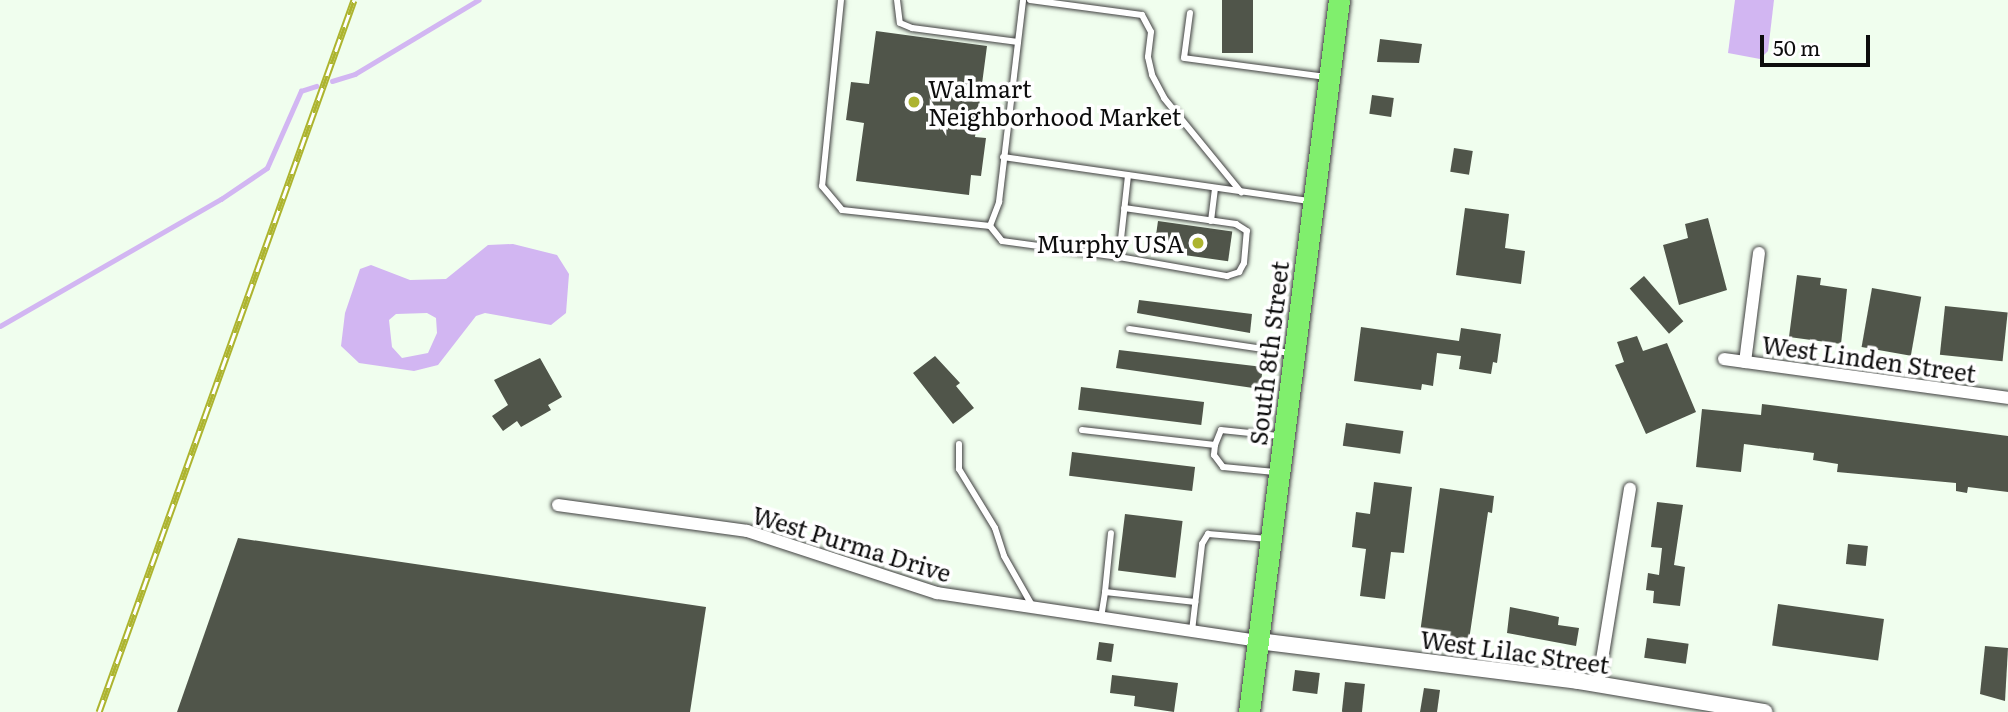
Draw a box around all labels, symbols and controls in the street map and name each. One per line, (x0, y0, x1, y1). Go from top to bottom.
scale bar (1763, 21, 1873, 65)
text: 50 m (1773, 31, 1820, 62)
place label: Walmart Neighborhood Market (928, 74, 1182, 130)
marker: Walmart Neighborhood Market (906, 94, 922, 110)
place label: Murphy USA (1036, 229, 1184, 257)
marker: Murphy USA (1190, 235, 1206, 251)
street label: South 8th Street (1242, 259, 1294, 447)
street label: West Linden Street (1760, 329, 1978, 387)
street label: West Purma Drive (749, 499, 955, 587)
street label: West Lilac Street (1419, 623, 1611, 679)

